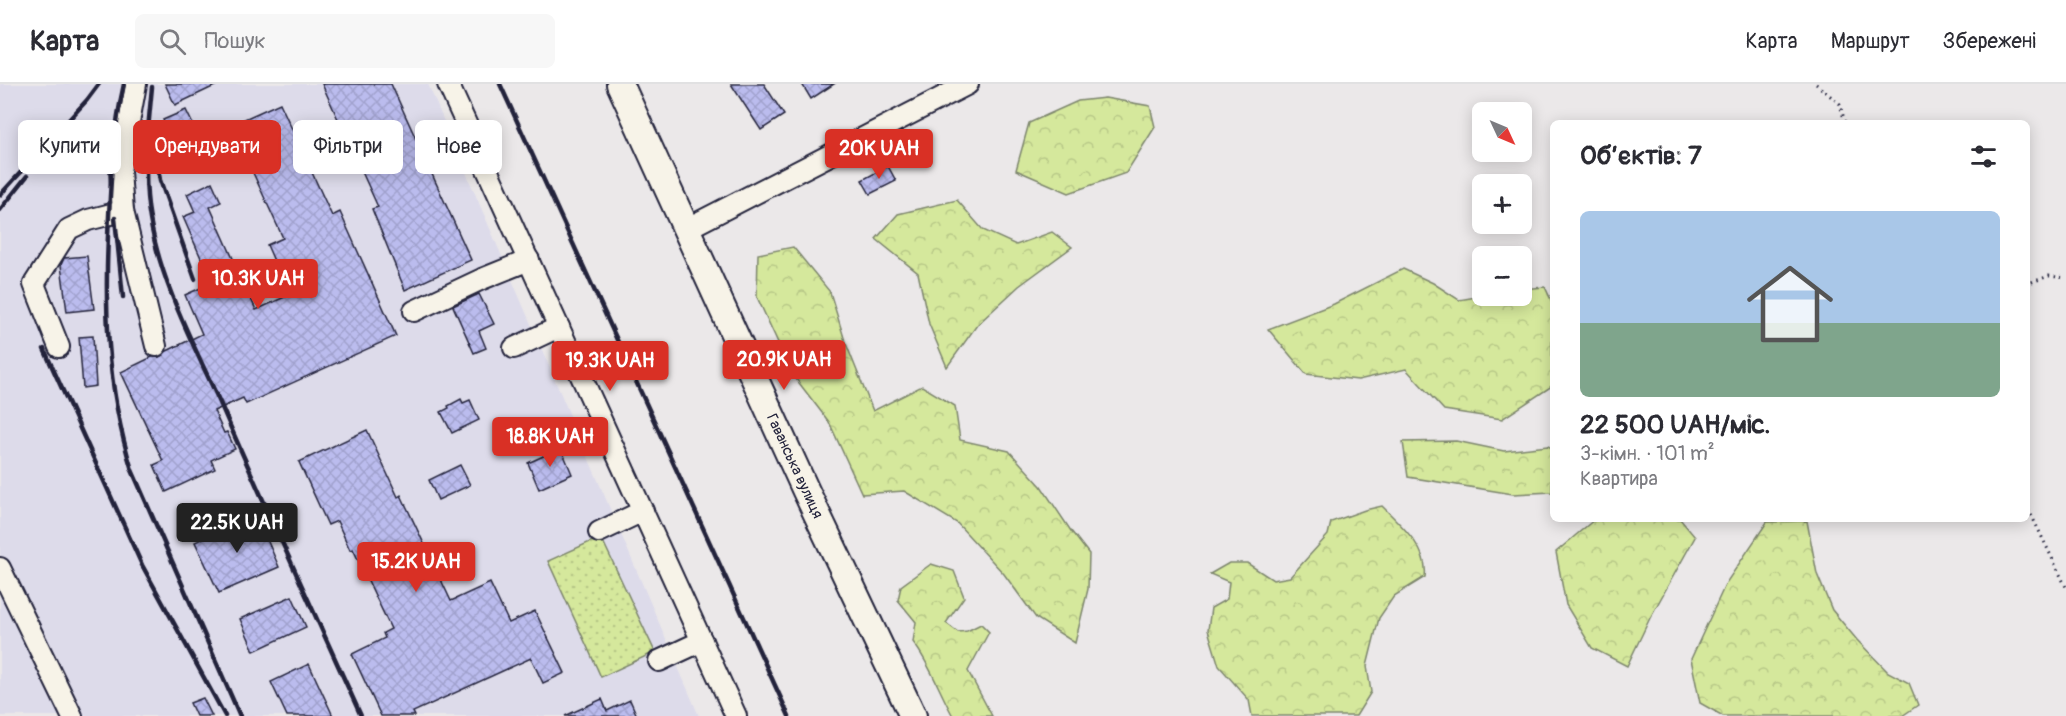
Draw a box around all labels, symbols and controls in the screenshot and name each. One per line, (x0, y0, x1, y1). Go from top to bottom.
search box (135, 14, 555, 68)
text: Карта (30, 24, 99, 59)
icon: search (156, 25, 189, 58)
text: Пошук (204, 27, 266, 55)
text: Карта (1746, 28, 1798, 55)
text: Маршрут (1831, 28, 1910, 55)
text: Збережені (1943, 28, 2036, 55)
north arrow (1472, 102, 1532, 162)
map controls (1472, 102, 1532, 306)
chip: Купити (18, 120, 121, 174)
chip: Орендувати (133, 120, 281, 174)
chip: Фільтри (293, 120, 403, 174)
chip: Нове (415, 120, 502, 174)
pin: 20K UAH (824, 129, 934, 180)
text: 20K UAH (839, 136, 919, 161)
text: Об’єктів: 7 (1580, 140, 1702, 172)
icon: filters (1967, 140, 2000, 173)
button: + (1472, 174, 1532, 234)
button: − (1472, 246, 1532, 306)
icon: home (1736, 250, 1844, 358)
pin: 10.3K UAH (189, 259, 327, 310)
text: 10.3K UAH (212, 266, 304, 291)
pin: 20.9K UAH (715, 340, 853, 391)
pin: 19.3K UAH (541, 341, 679, 392)
text: 20.9K UAH (737, 347, 831, 372)
text: 19.3K UAH (566, 348, 654, 373)
text: 22 500 UAH/міс. (1580, 409, 1771, 441)
street label: Гаванська вулиця (762, 411, 827, 522)
pin: 18.8K UAH (481, 417, 619, 468)
text: 18.8K UAH (506, 424, 594, 449)
text: 3-кімн. · 101 m² (1580, 441, 1714, 466)
text: Квартира (1580, 466, 1658, 491)
pin: 22.5K UAH (168, 503, 306, 554)
text: 22.5K UAH (191, 510, 283, 535)
pin: 15.2K UAH (347, 542, 485, 593)
text: 15.2K UAH (371, 549, 461, 574)

